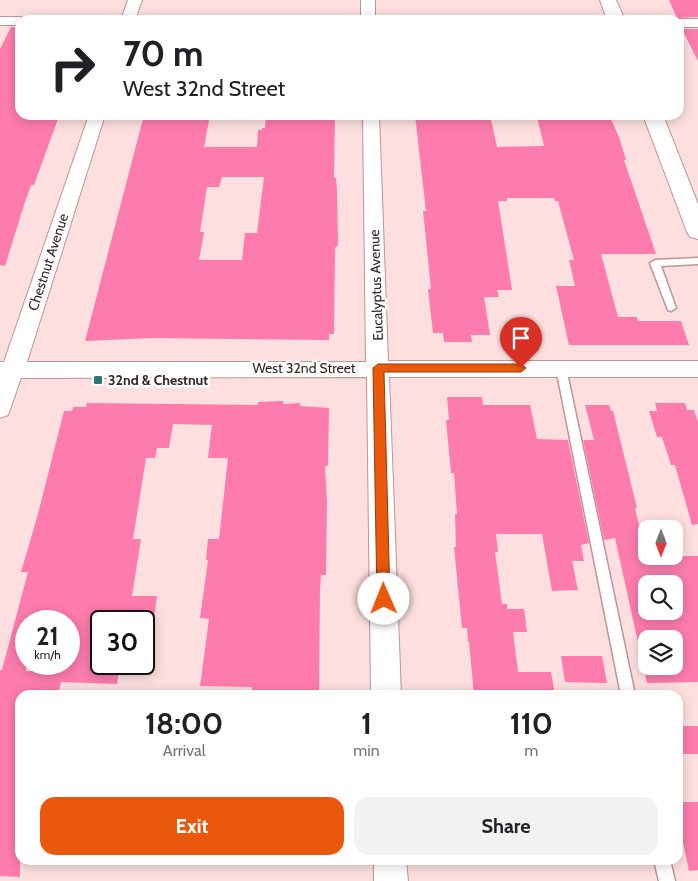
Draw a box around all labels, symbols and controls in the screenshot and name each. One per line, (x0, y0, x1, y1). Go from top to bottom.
text: 70 m (123, 32, 204, 75)
icon: right (40, 35, 105, 100)
text: West 32nd Street (123, 75, 285, 102)
street label: Chestnut Avenue (24, 211, 72, 313)
street label: Eucalyptus Avenue (365, 229, 387, 341)
pin (500, 317, 542, 368)
icon: arrive (507, 324, 535, 352)
street label: West 32nd Street (252, 359, 356, 377)
place label: 32nd & Chestnut (108, 371, 208, 389)
marker: 32nd & Chestnut (92, 374, 104, 386)
north arrow (638, 520, 682, 565)
map controls (638, 520, 683, 675)
position arrow (357, 572, 409, 624)
button: search (638, 575, 683, 620)
speed limit sign: 30 (90, 610, 155, 675)
text: 21 (36, 621, 59, 651)
button: layers (638, 630, 683, 675)
text: km/h (34, 647, 61, 662)
text: 18:00 (145, 705, 223, 742)
text: 1 (361, 705, 372, 742)
text: 110 (510, 705, 553, 742)
text: Arrival (163, 741, 205, 760)
text: min (353, 741, 380, 760)
text: m (524, 741, 538, 760)
button: Exit (40, 797, 344, 855)
button: Share (354, 797, 658, 855)

